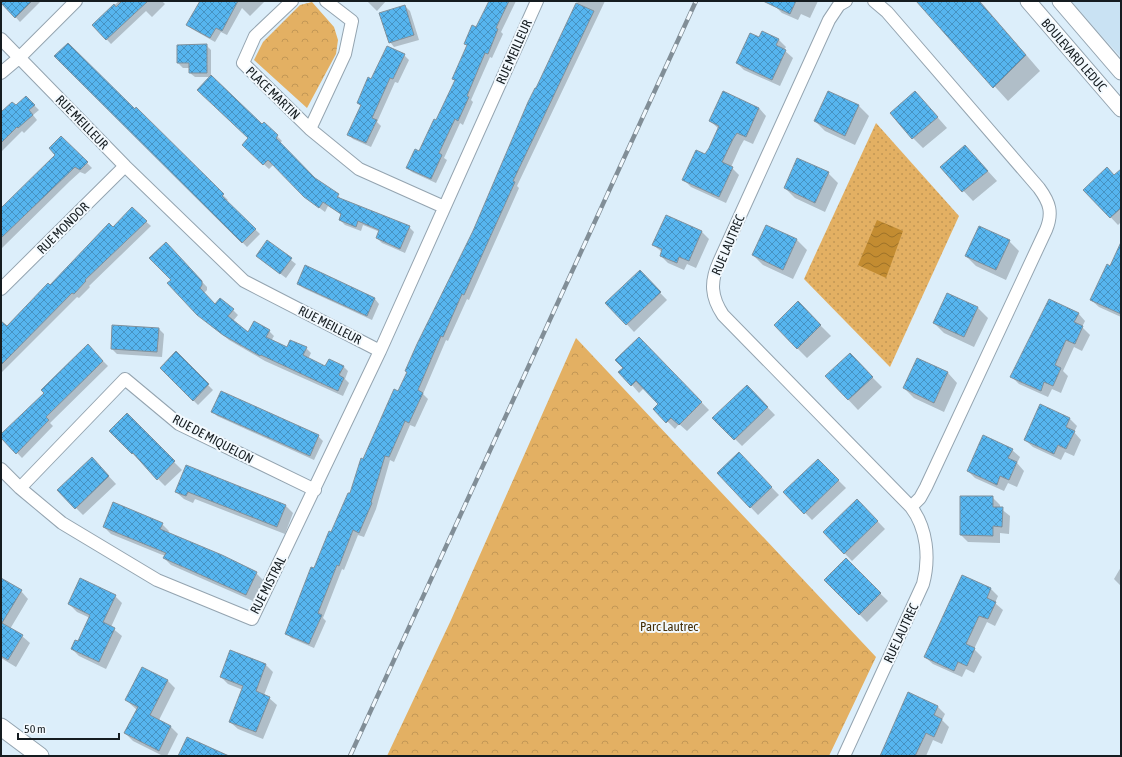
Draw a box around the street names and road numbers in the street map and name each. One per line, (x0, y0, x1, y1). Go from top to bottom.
street label: BOULEVARD LEDUC (1038, 16, 1110, 95)
street label: RUE MEILLEUR (493, 17, 535, 86)
street label: PLACE MARTIN (243, 64, 303, 122)
street label: RUE MEILLEUR (53, 92, 112, 152)
street label: RUE MONDOR (34, 199, 92, 257)
street label: RUE LAUTREC (709, 212, 747, 277)
street label: RUE MEILLEUR (296, 303, 365, 348)
street label: RUE DE MIQUELON (170, 411, 256, 467)
street label: RUE MISTRAL (247, 554, 289, 616)
street label: RUE LAUTREC (881, 601, 921, 665)

